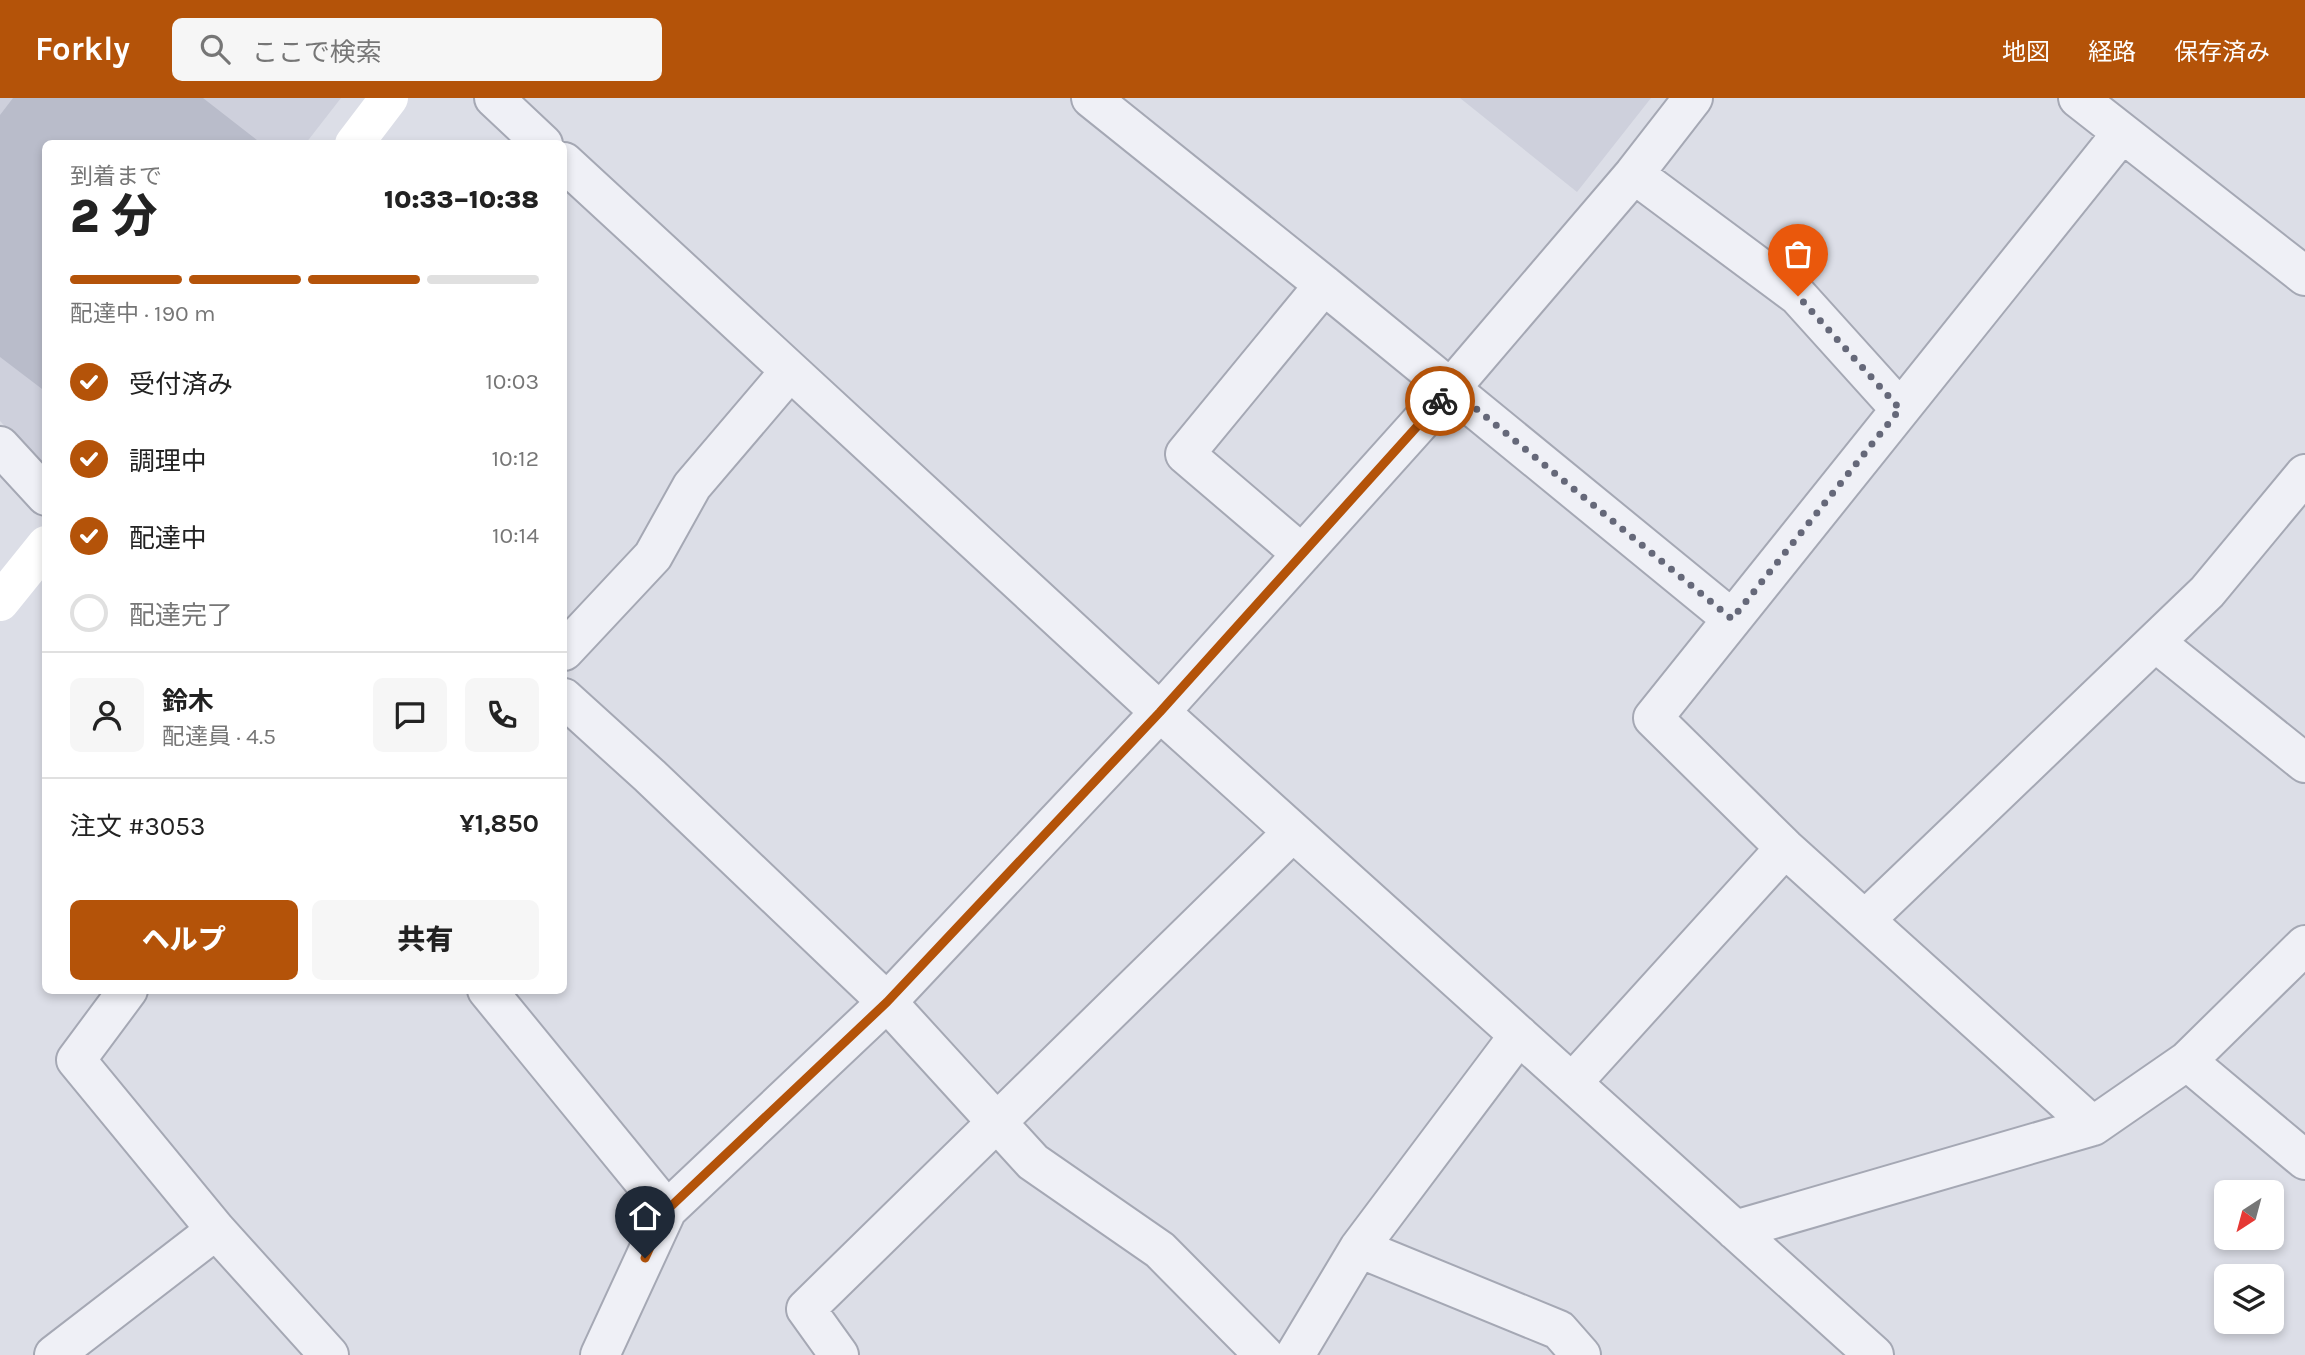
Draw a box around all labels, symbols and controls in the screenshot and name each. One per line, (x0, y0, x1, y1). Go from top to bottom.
search box (172, 18, 662, 81)
text: Forkly (35, 30, 130, 68)
icon: search (196, 30, 234, 68)
text: ここで検索 (252, 37, 382, 68)
text: 地図 (2002, 38, 2050, 66)
text: 経路 (2088, 38, 2136, 66)
text: 保存済み (2174, 38, 2270, 66)
text: 到着まで (70, 163, 162, 190)
text: 10:33–10:38 (384, 184, 539, 215)
text: 2 分 (70, 190, 157, 244)
pin (1768, 224, 1828, 296)
icon: bag (1779, 235, 1817, 273)
text: 配達中 · 190 m (70, 300, 216, 327)
icon: check (70, 363, 108, 401)
courier (1405, 366, 1475, 436)
text: 10:03 (485, 368, 539, 395)
text: 受付済み (129, 369, 233, 400)
icon: bike (1421, 382, 1459, 420)
icon: check (70, 440, 108, 478)
text: 10:12 (492, 445, 539, 472)
text: 調理中 (129, 446, 207, 477)
icon: check (70, 517, 108, 555)
text: 10:14 (492, 522, 539, 549)
text: 配達中 (129, 523, 207, 554)
text: 配達完了 (129, 600, 233, 631)
button: person (70, 678, 144, 752)
button: chat (373, 678, 447, 752)
button: phone (465, 678, 539, 752)
text: 鈴木 (162, 686, 214, 717)
text: 配達員 · 4.5 (162, 723, 276, 750)
text: ¥1,850 (460, 808, 539, 839)
text: 注文 #3053 (70, 811, 205, 842)
button: ヘルプ (70, 900, 298, 980)
button: 共有 (312, 900, 539, 980)
north arrow (2214, 1180, 2284, 1250)
map controls (2214, 1180, 2284, 1334)
pin (615, 1186, 675, 1258)
icon: home (626, 1197, 664, 1235)
button: layers (2214, 1264, 2284, 1334)

